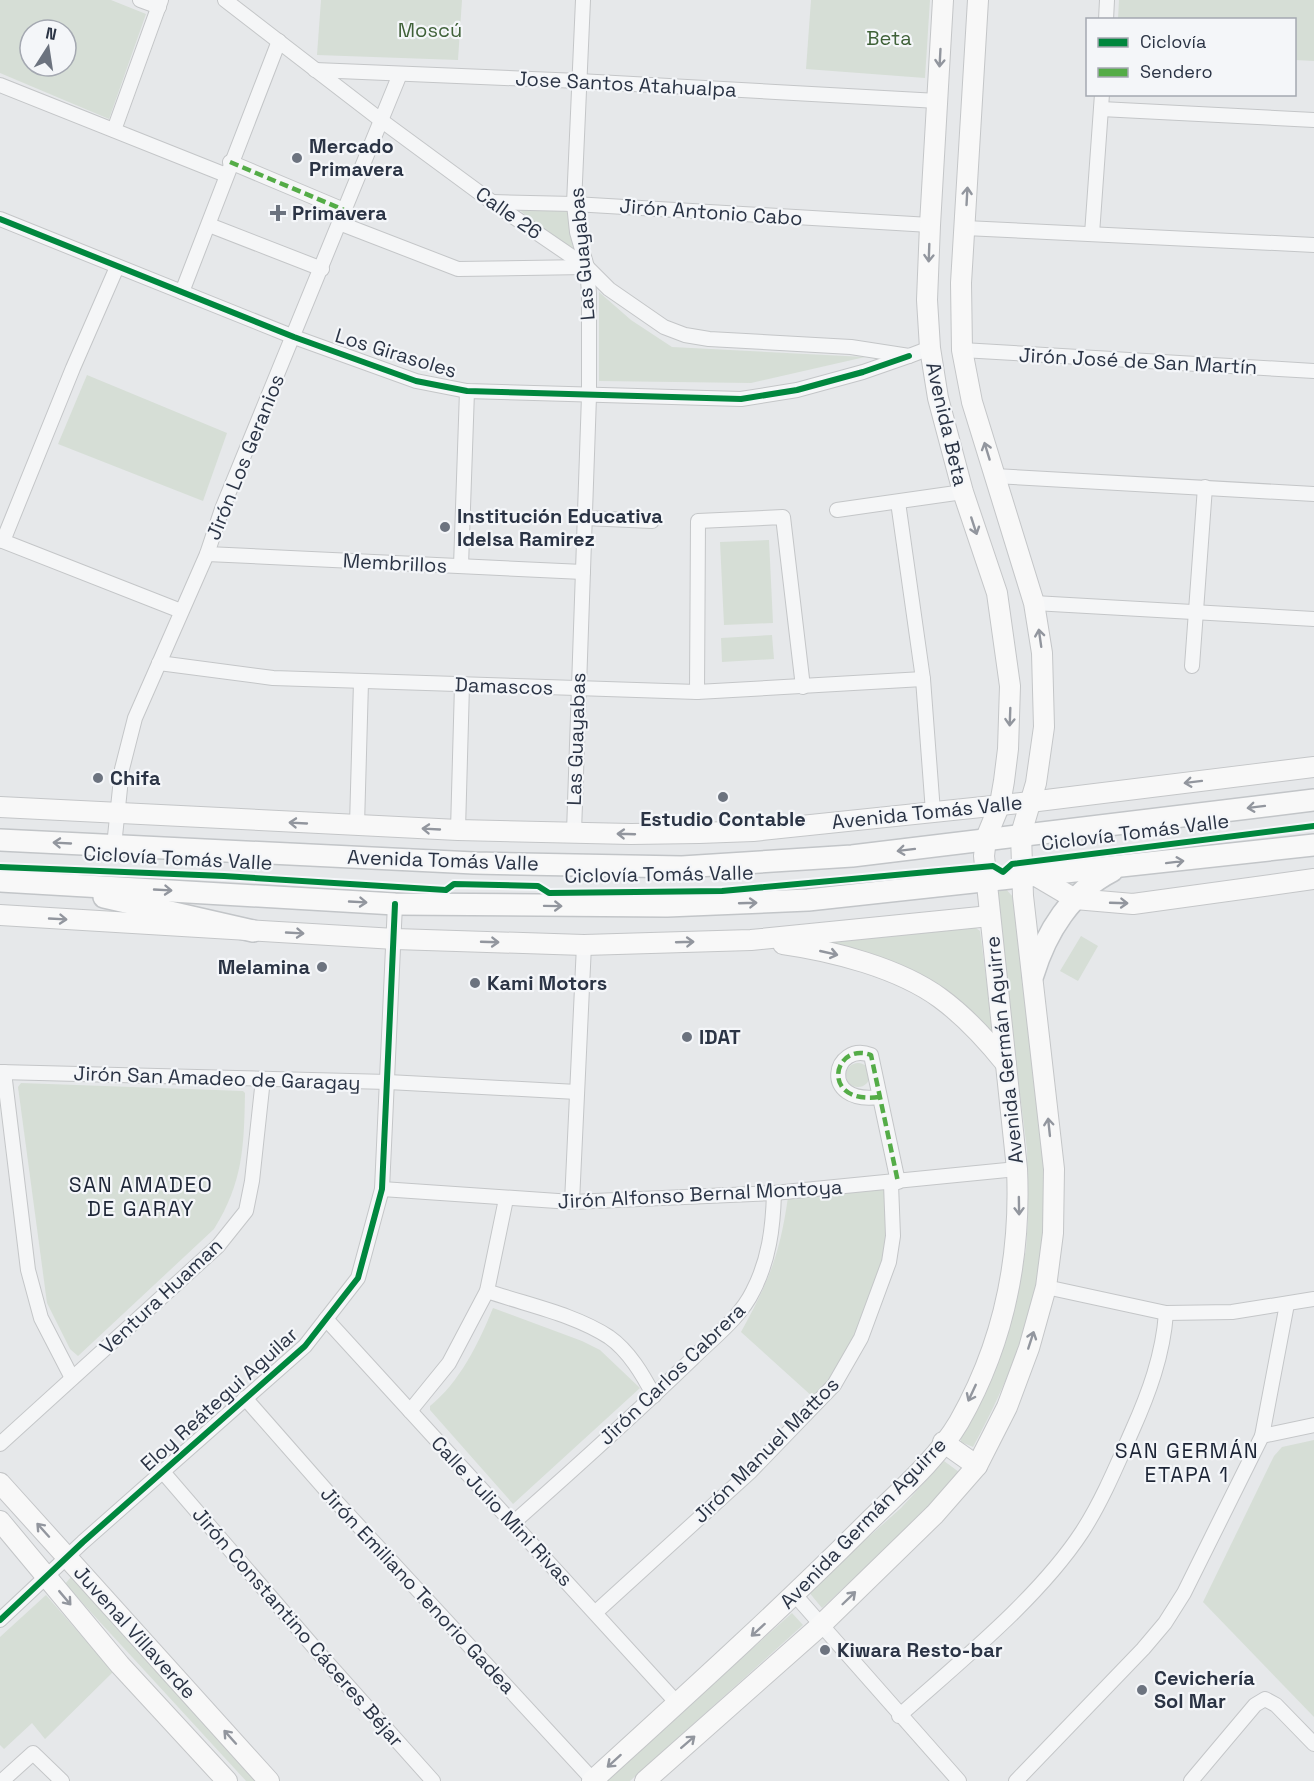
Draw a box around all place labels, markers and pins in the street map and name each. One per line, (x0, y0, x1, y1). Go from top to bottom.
place label: Mercado Primavera (309, 133, 404, 182)
marker: Mercado Primavera (290, 151, 304, 165)
place label: Primavera (292, 200, 387, 226)
marker: Primavera (269, 204, 287, 222)
place label: Institución Educativa Idelsa Ramirez (457, 503, 663, 552)
marker: Institución Educativa Idelsa Ramirez (438, 520, 452, 534)
place label: Chifa (110, 765, 161, 791)
marker: Chifa (91, 771, 105, 785)
marker: Estudio Contable (716, 790, 730, 804)
place label: Estudio Contable (640, 806, 806, 832)
place label: Melamina (218, 954, 310, 980)
marker: Melamina (315, 960, 329, 974)
place label: Kami Motors (487, 970, 607, 996)
marker: Kami Motors (468, 976, 482, 990)
place label: IDAT (699, 1024, 741, 1050)
marker: IDAT (680, 1030, 694, 1044)
place label: Kiwara Resto-bar (837, 1637, 1003, 1663)
marker: Kiwara Resto-bar (818, 1643, 832, 1657)
place label: Cevichería Sol Mar (1154, 1665, 1255, 1714)
marker: Cevichería Sol Mar (1135, 1683, 1149, 1697)

